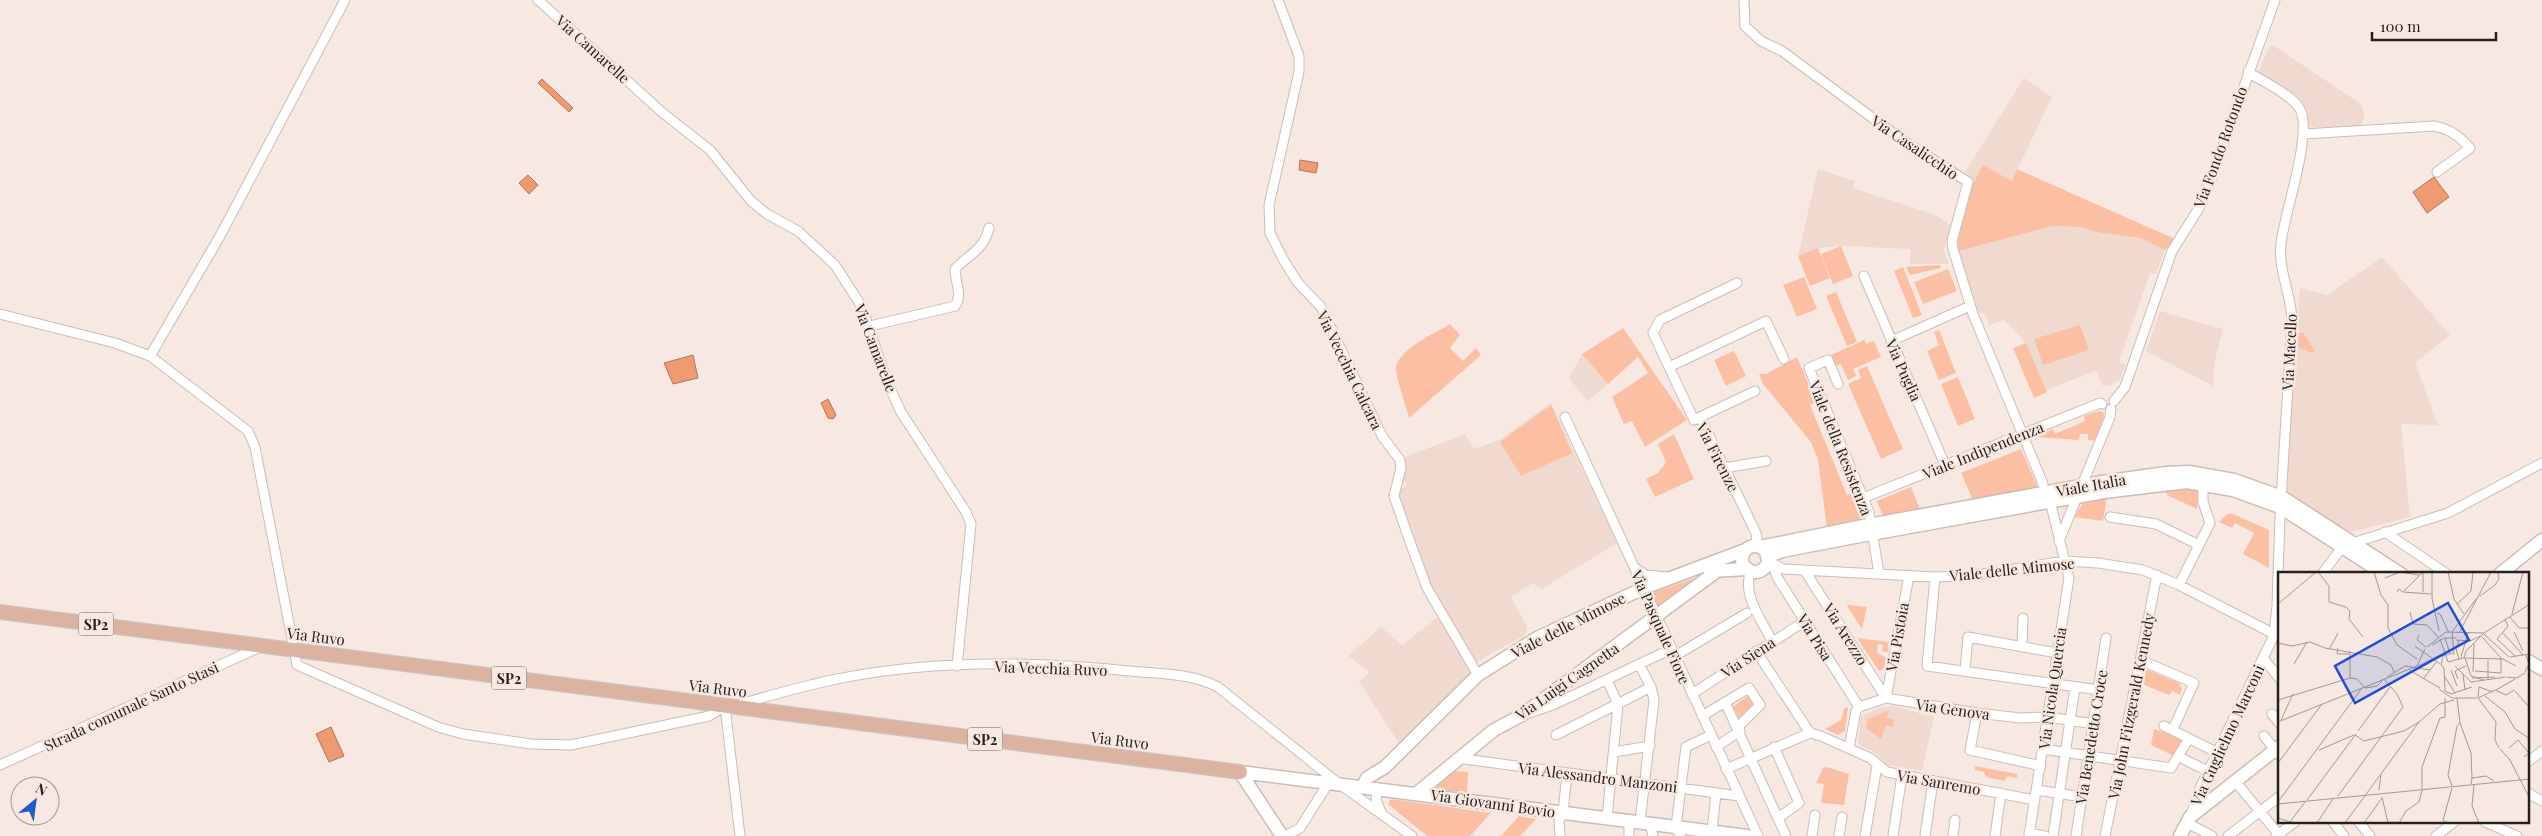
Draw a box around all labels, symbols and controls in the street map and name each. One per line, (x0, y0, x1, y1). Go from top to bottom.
street label: Via Camarelle (551, 10, 634, 88)
scale bar (2372, 10, 2496, 42)
text: 100 m (2380, 16, 2421, 36)
street label: Via Fondo Rotondo (2188, 84, 2251, 211)
street label: Via Casalicchio (1867, 110, 1963, 184)
street label: Via Camarelle (850, 300, 902, 395)
street label: Via Vecchia Calcara (1312, 306, 1388, 433)
street label: Via Macello (2277, 313, 2301, 392)
street label: Via Puglia (1881, 335, 1927, 405)
street label: Viale della Resistenza (1804, 377, 1877, 519)
street label: Viale Indipendenza (1919, 416, 2047, 484)
street label: Via Firenze (1692, 418, 1744, 495)
street label: Viale Italia (2054, 469, 2128, 501)
street label: Viale delle Mimose (1947, 552, 2076, 586)
street label: Via Pasquale Fiore (1627, 566, 1695, 687)
inset map (2278, 572, 2530, 824)
street label: Viale delle Mimose (1507, 588, 1629, 663)
street label: Via Arezzo (1818, 598, 1873, 669)
street label: Via Pistoia (1881, 600, 1913, 674)
street label: Via Pisa (1792, 609, 1837, 665)
street label: Via John Fitzgerald Kennedy (2103, 611, 2159, 802)
road number: SP2 (78, 612, 114, 636)
street label: Via Ruvo (285, 622, 346, 649)
street label: Via Nicola Quercia (2033, 625, 2071, 751)
street label: Via Siena (1716, 632, 1779, 683)
street label: Via Luigi Cagnetta (1510, 637, 1623, 725)
street label: Strada comunale Santo Stasi (40, 656, 222, 755)
street label: Via Vecchia Ruvo (993, 656, 1108, 680)
street label: Via Guglielmo Marconi (2185, 661, 2269, 810)
road number: SP2 (492, 666, 526, 690)
street label: Via Benedetto Croce (2070, 668, 2112, 807)
street label: Via Ruvo (687, 674, 748, 701)
street label: Via Genova (1914, 694, 1992, 724)
street label: Via Ruvo (1089, 726, 1150, 753)
road number: SP2 (968, 728, 1002, 751)
street label: Via Alessandro Manzoni (1516, 757, 1679, 797)
street label: Via Sanremo (1895, 765, 1982, 799)
north arrow (10, 776, 60, 826)
text: N (33, 778, 51, 800)
street label: Via Giovanni Bovio (1428, 784, 1557, 822)

